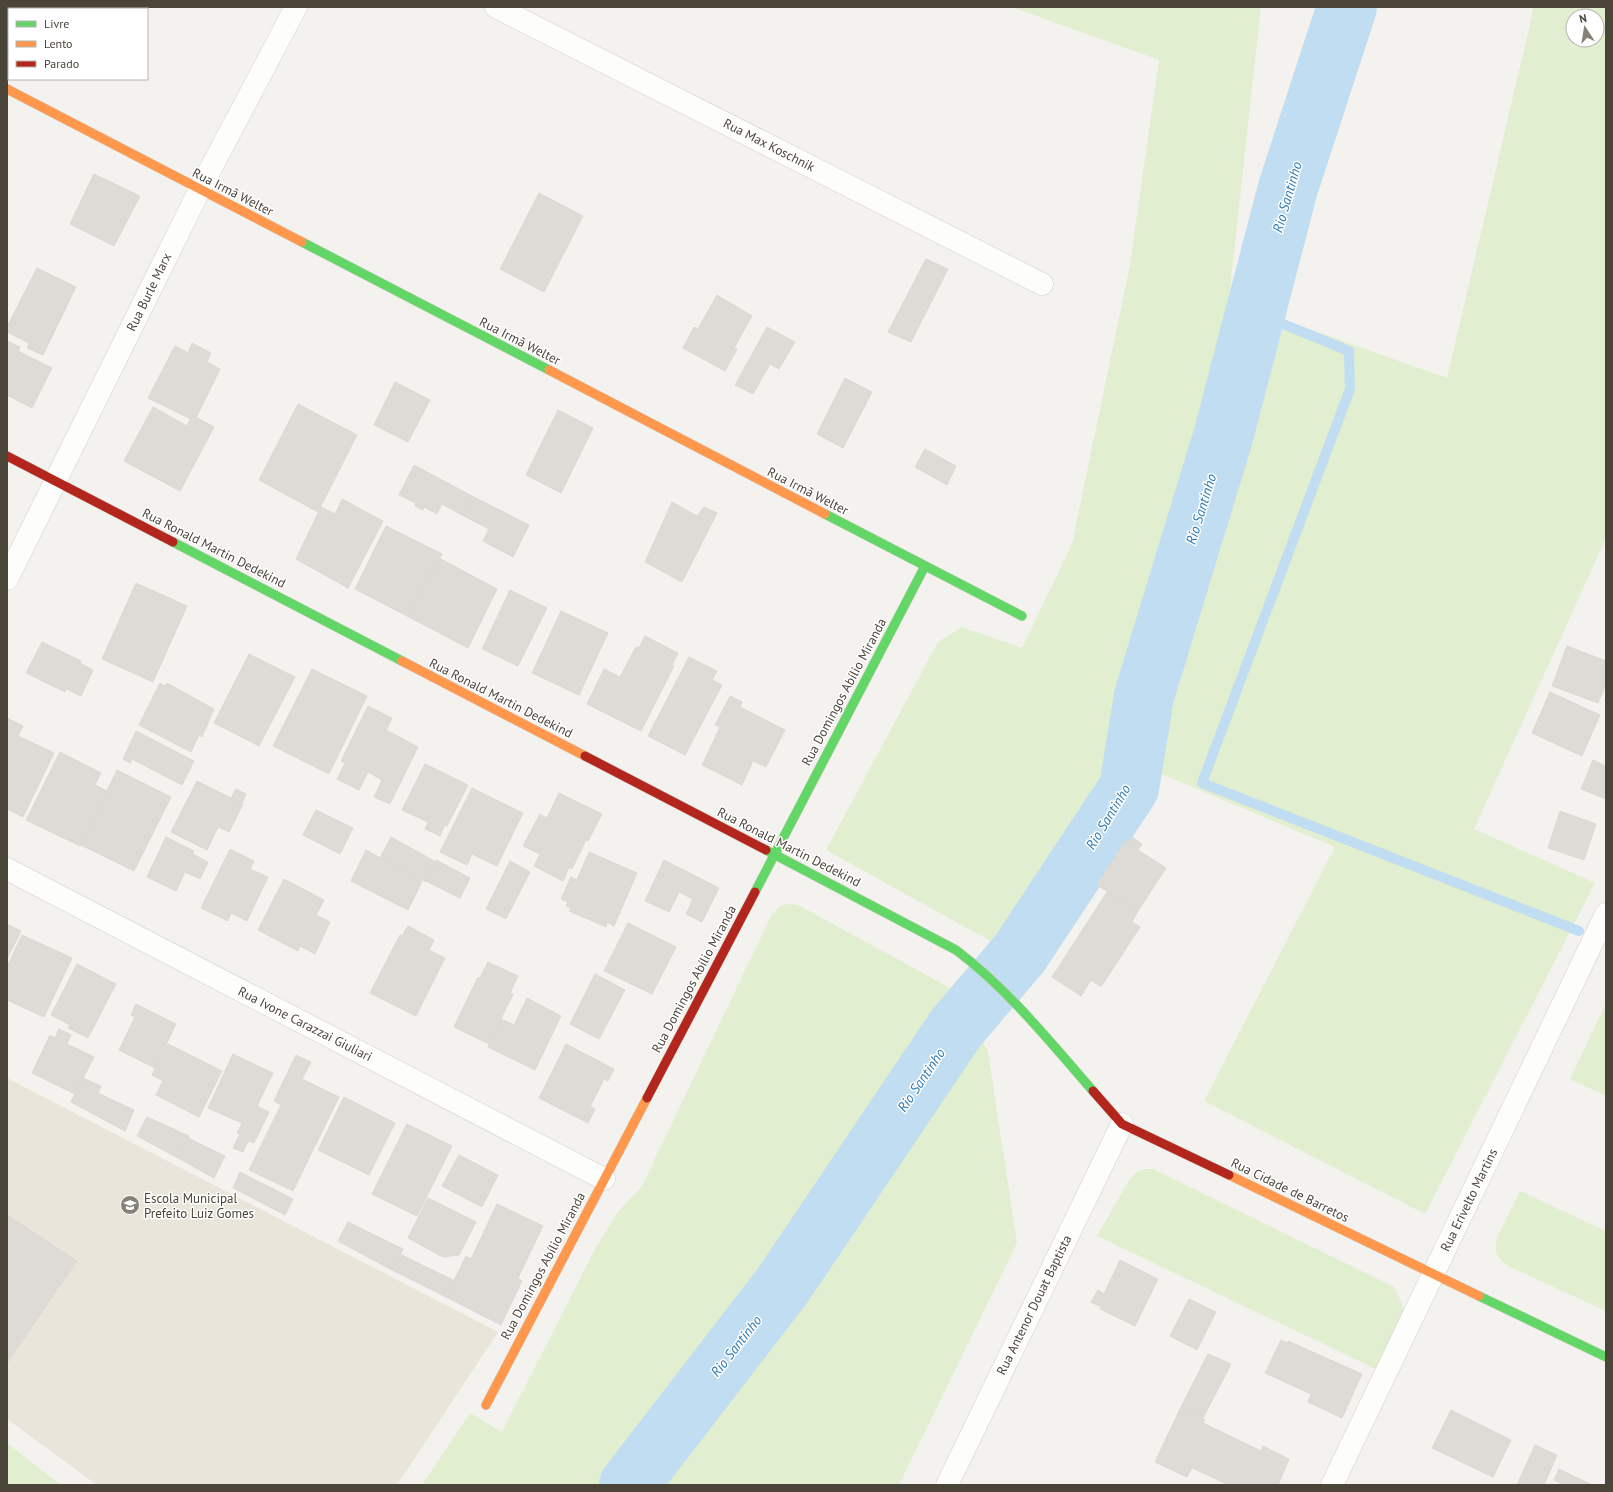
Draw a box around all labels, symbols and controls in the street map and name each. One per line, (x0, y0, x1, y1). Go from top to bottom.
legend (8, 8, 148, 80)
north arrow (1565, 8, 1605, 48)
text: N (1578, 11, 1588, 26)
text: Livre (44, 16, 69, 31)
text: Lento (44, 36, 73, 51)
text: Parado (44, 56, 79, 71)
street label: Rua Max Koschnik (720, 115, 818, 176)
water label: Rio Santinho (1268, 159, 1306, 235)
street label: Rua Irmã Welter (190, 164, 277, 220)
street label: Rua Burle Marx (123, 250, 175, 334)
street label: Rua Irmã Welter (477, 313, 564, 369)
street label: Rua Irmã Welter (765, 463, 852, 519)
water label: Rio Santinho (1182, 471, 1220, 547)
street label: Rua Ronald Martin Dedekind (139, 504, 289, 592)
street label: Rua Domingos Abílio Miranda (798, 615, 890, 769)
street label: Rua Ronald Martin Dedekind (426, 654, 576, 742)
water label: Rio Santinho (1081, 781, 1135, 853)
street label: Rua Ronald Martin Dedekind (714, 803, 864, 891)
street label: Rua Domingos Abílio Miranda (648, 902, 740, 1056)
street label: Rua Ivone Carazzai Giuliari (235, 983, 375, 1065)
water label: Rio Santinho (893, 1045, 949, 1115)
street label: Rua Erivelto Martins (1437, 1146, 1501, 1254)
street label: Rua Cidade de Barretos (1228, 1154, 1352, 1226)
street label: Rua Domingos Abílio Miranda (497, 1189, 589, 1343)
place label: Escola Municipal Prefeito Luiz Gomes (144, 1190, 254, 1222)
school or university icon: Escola Municipal Prefeito Luiz Gomes (119, 1194, 141, 1216)
street label: Rua Antenor Douat Baptista (993, 1232, 1075, 1378)
water label: Rio Santinho (706, 1312, 766, 1380)

